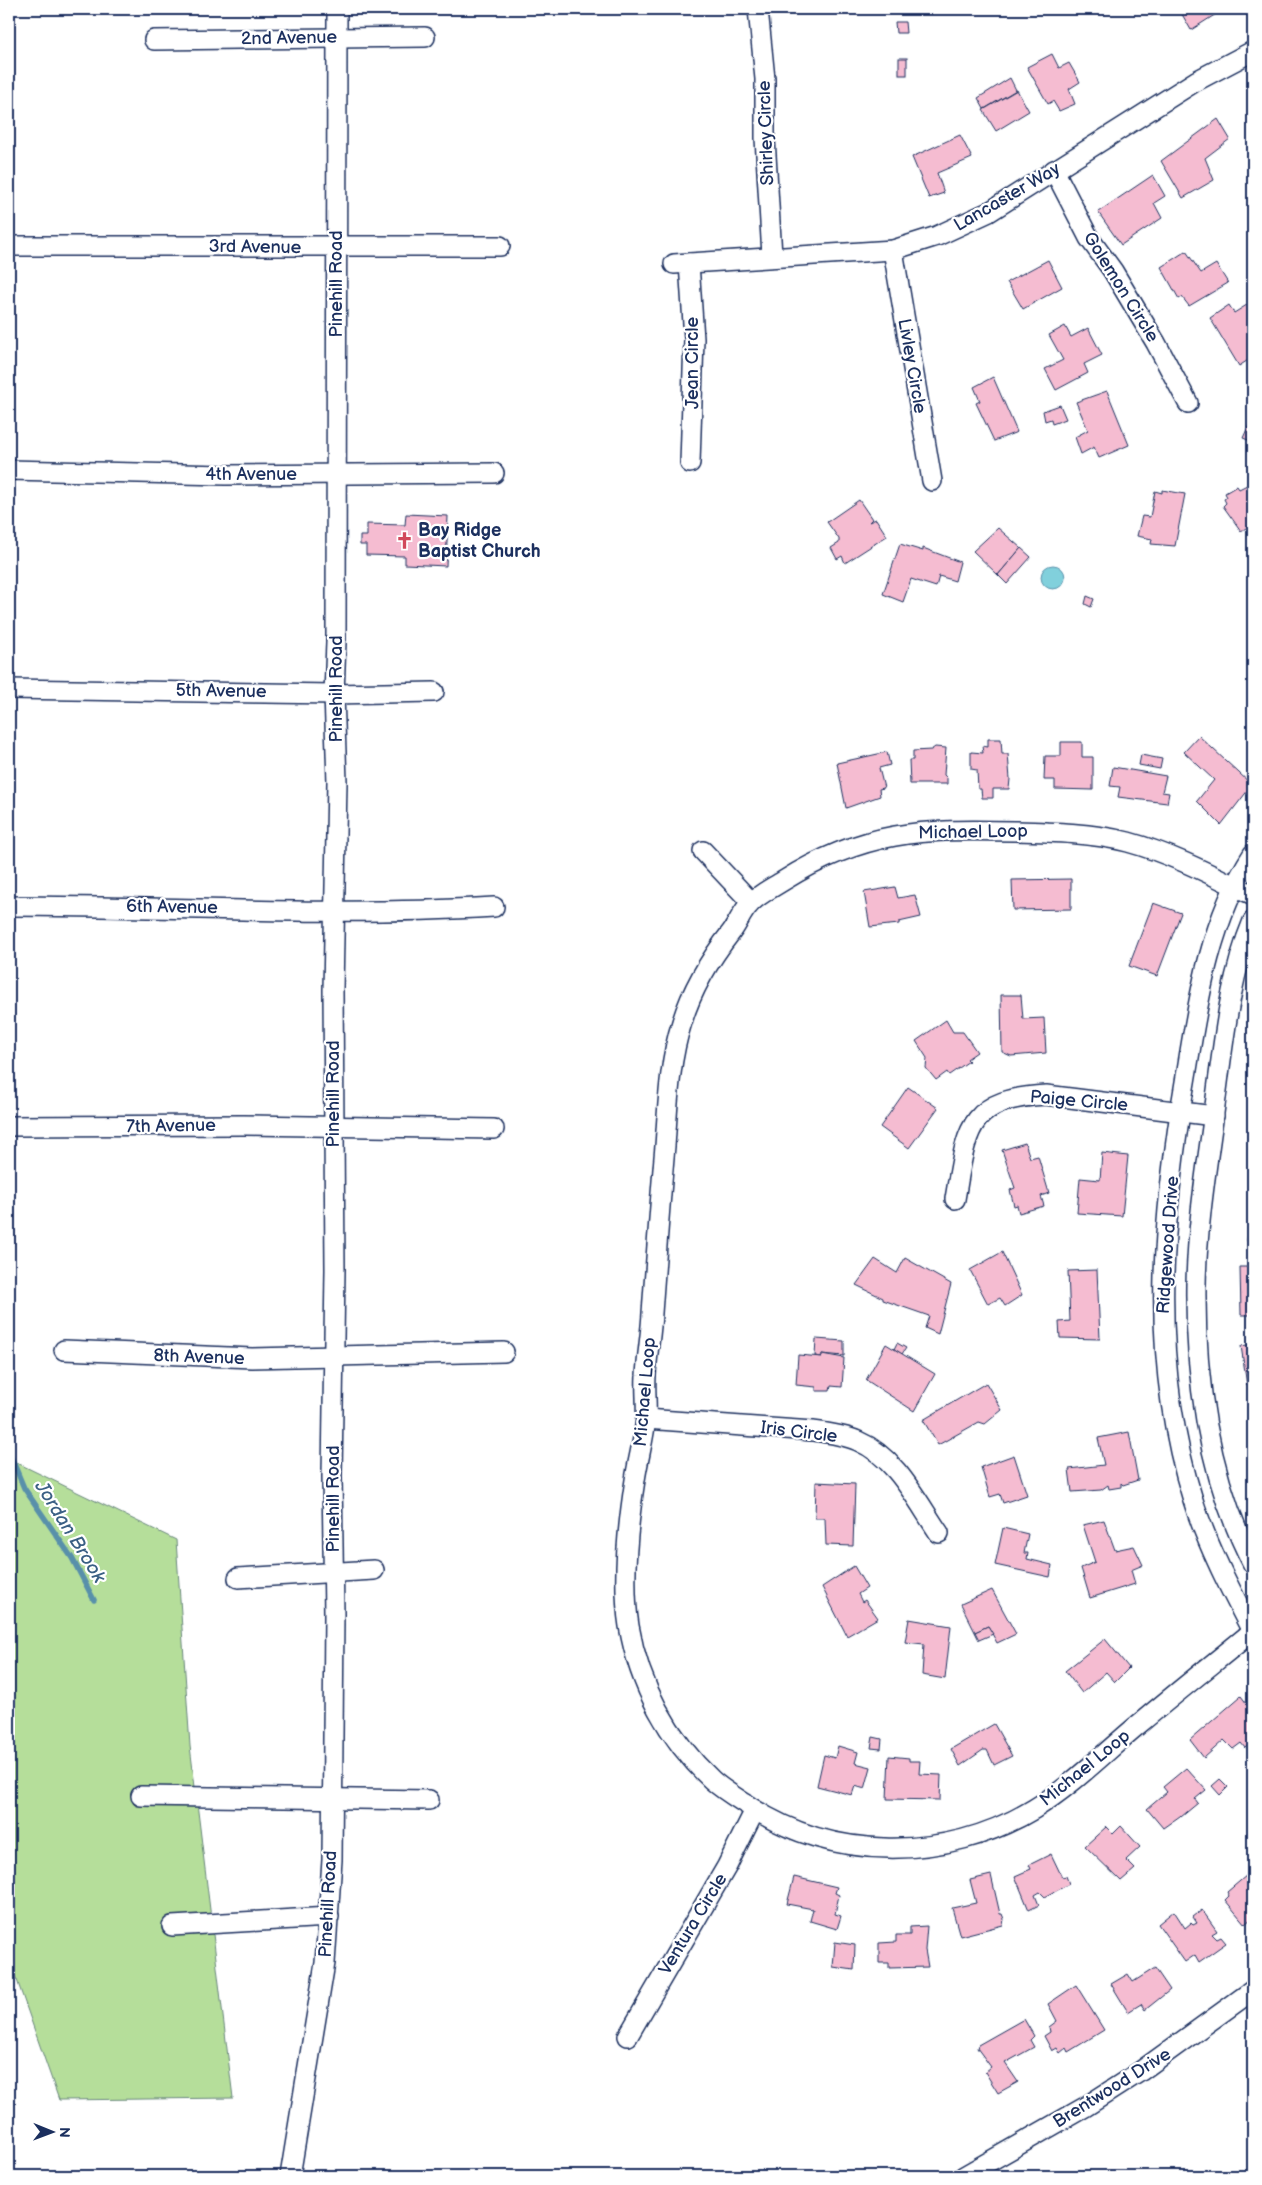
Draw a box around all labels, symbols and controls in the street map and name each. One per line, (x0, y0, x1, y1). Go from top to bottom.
street label: 2nd Avenue (241, 27, 338, 49)
street label: Shirley Circle (754, 80, 778, 186)
street label: Lancaster Way (950, 158, 1064, 236)
street label: Golemon Circle (1079, 228, 1163, 346)
street label: Pinehill Road (326, 231, 347, 337)
street label: 3rd Avenue (208, 236, 302, 258)
street label: Jean Circle (682, 317, 703, 409)
street label: Livley Circle (893, 317, 931, 415)
street label: 4th Avenue (205, 464, 297, 485)
place label: Bay Ridge Baptist Church (418, 520, 541, 562)
church icon: Bay Ridge Baptist Church (394, 530, 414, 550)
street label: Pinehill Road (326, 636, 347, 742)
street label: 5th Avenue (175, 680, 267, 702)
street label: Michael Loop (918, 821, 1028, 843)
street label: 6th Avenue (126, 896, 218, 918)
street label: Pinehill Road (323, 1041, 344, 1147)
street label: Paige Circle (1029, 1086, 1129, 1116)
street label: 7th Avenue (126, 1115, 216, 1137)
street label: Ridgewood Drive (1153, 1175, 1183, 1315)
street label: Michael Loop (630, 1336, 660, 1448)
street label: 8th Avenue (153, 1345, 245, 1369)
street label: Iris Circle (759, 1417, 839, 1447)
street label: Pinehill Road (323, 1446, 344, 1552)
water label: Jordan Brook (29, 1476, 111, 1588)
street label: Michael Loop (1036, 1725, 1134, 1811)
street label: Pinehill Road (315, 1850, 341, 1958)
street label: Ventura Circle (655, 1869, 732, 1978)
street label: Brentwood Drive (1049, 2043, 1175, 2133)
north arrow (28, 2108, 78, 2158)
text: N (56, 2127, 73, 2138)

